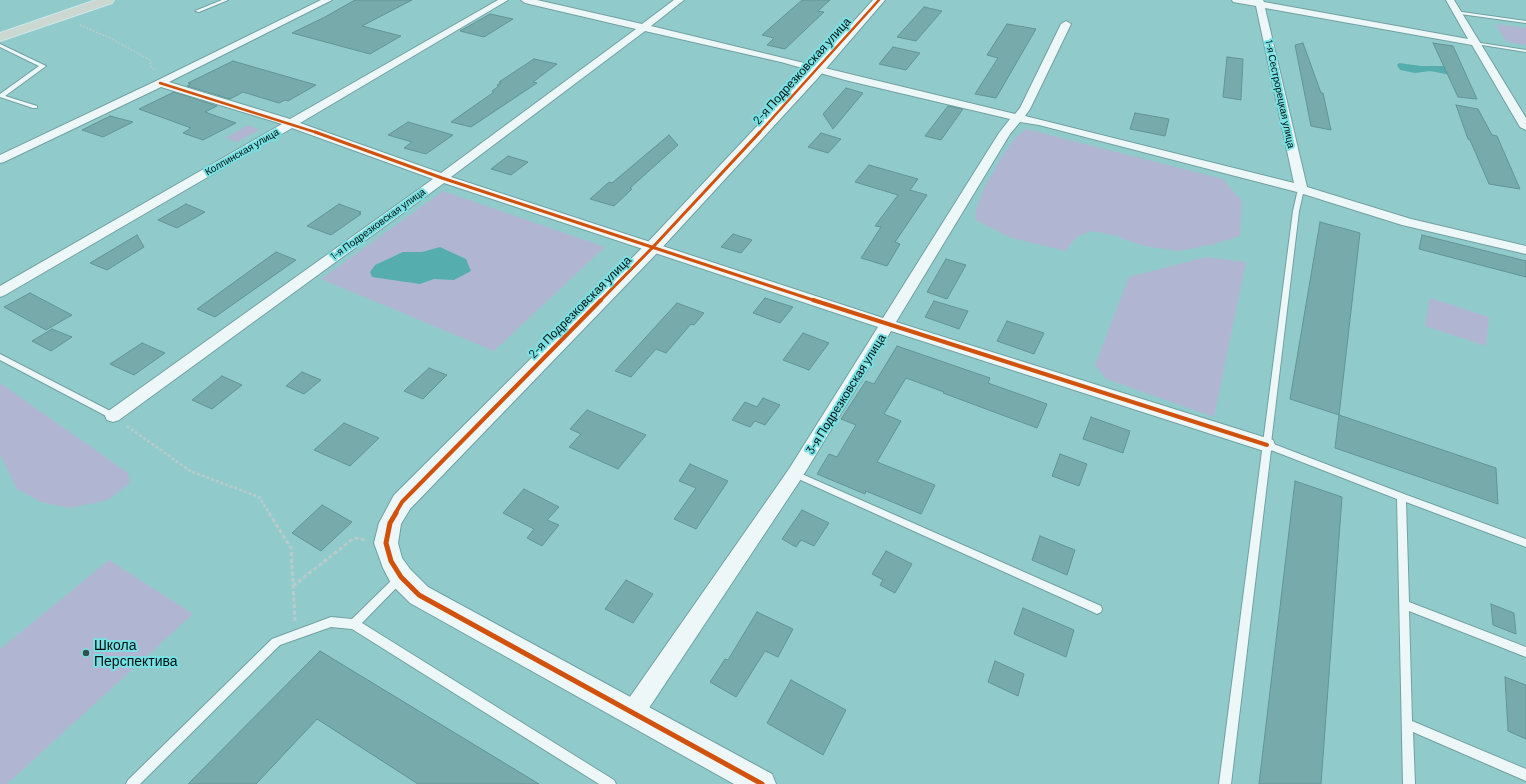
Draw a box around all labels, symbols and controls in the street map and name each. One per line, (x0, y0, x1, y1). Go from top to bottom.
street label: 2-я Подрезковская улица (750, 15, 854, 127)
street label: 1-я Сестрорецкая улица (1263, 39, 1297, 149)
street label: Колпинская улица (203, 126, 281, 178)
street label: 1-я Подрезковская улица (328, 186, 428, 262)
street label: 2-я Подрезковская улица (526, 253, 634, 361)
street label: 3-я Подрезковская улица (803, 331, 889, 457)
place label: Школа Перспектива (94, 637, 178, 670)
marker: Школа Перспектива (81, 648, 91, 658)

